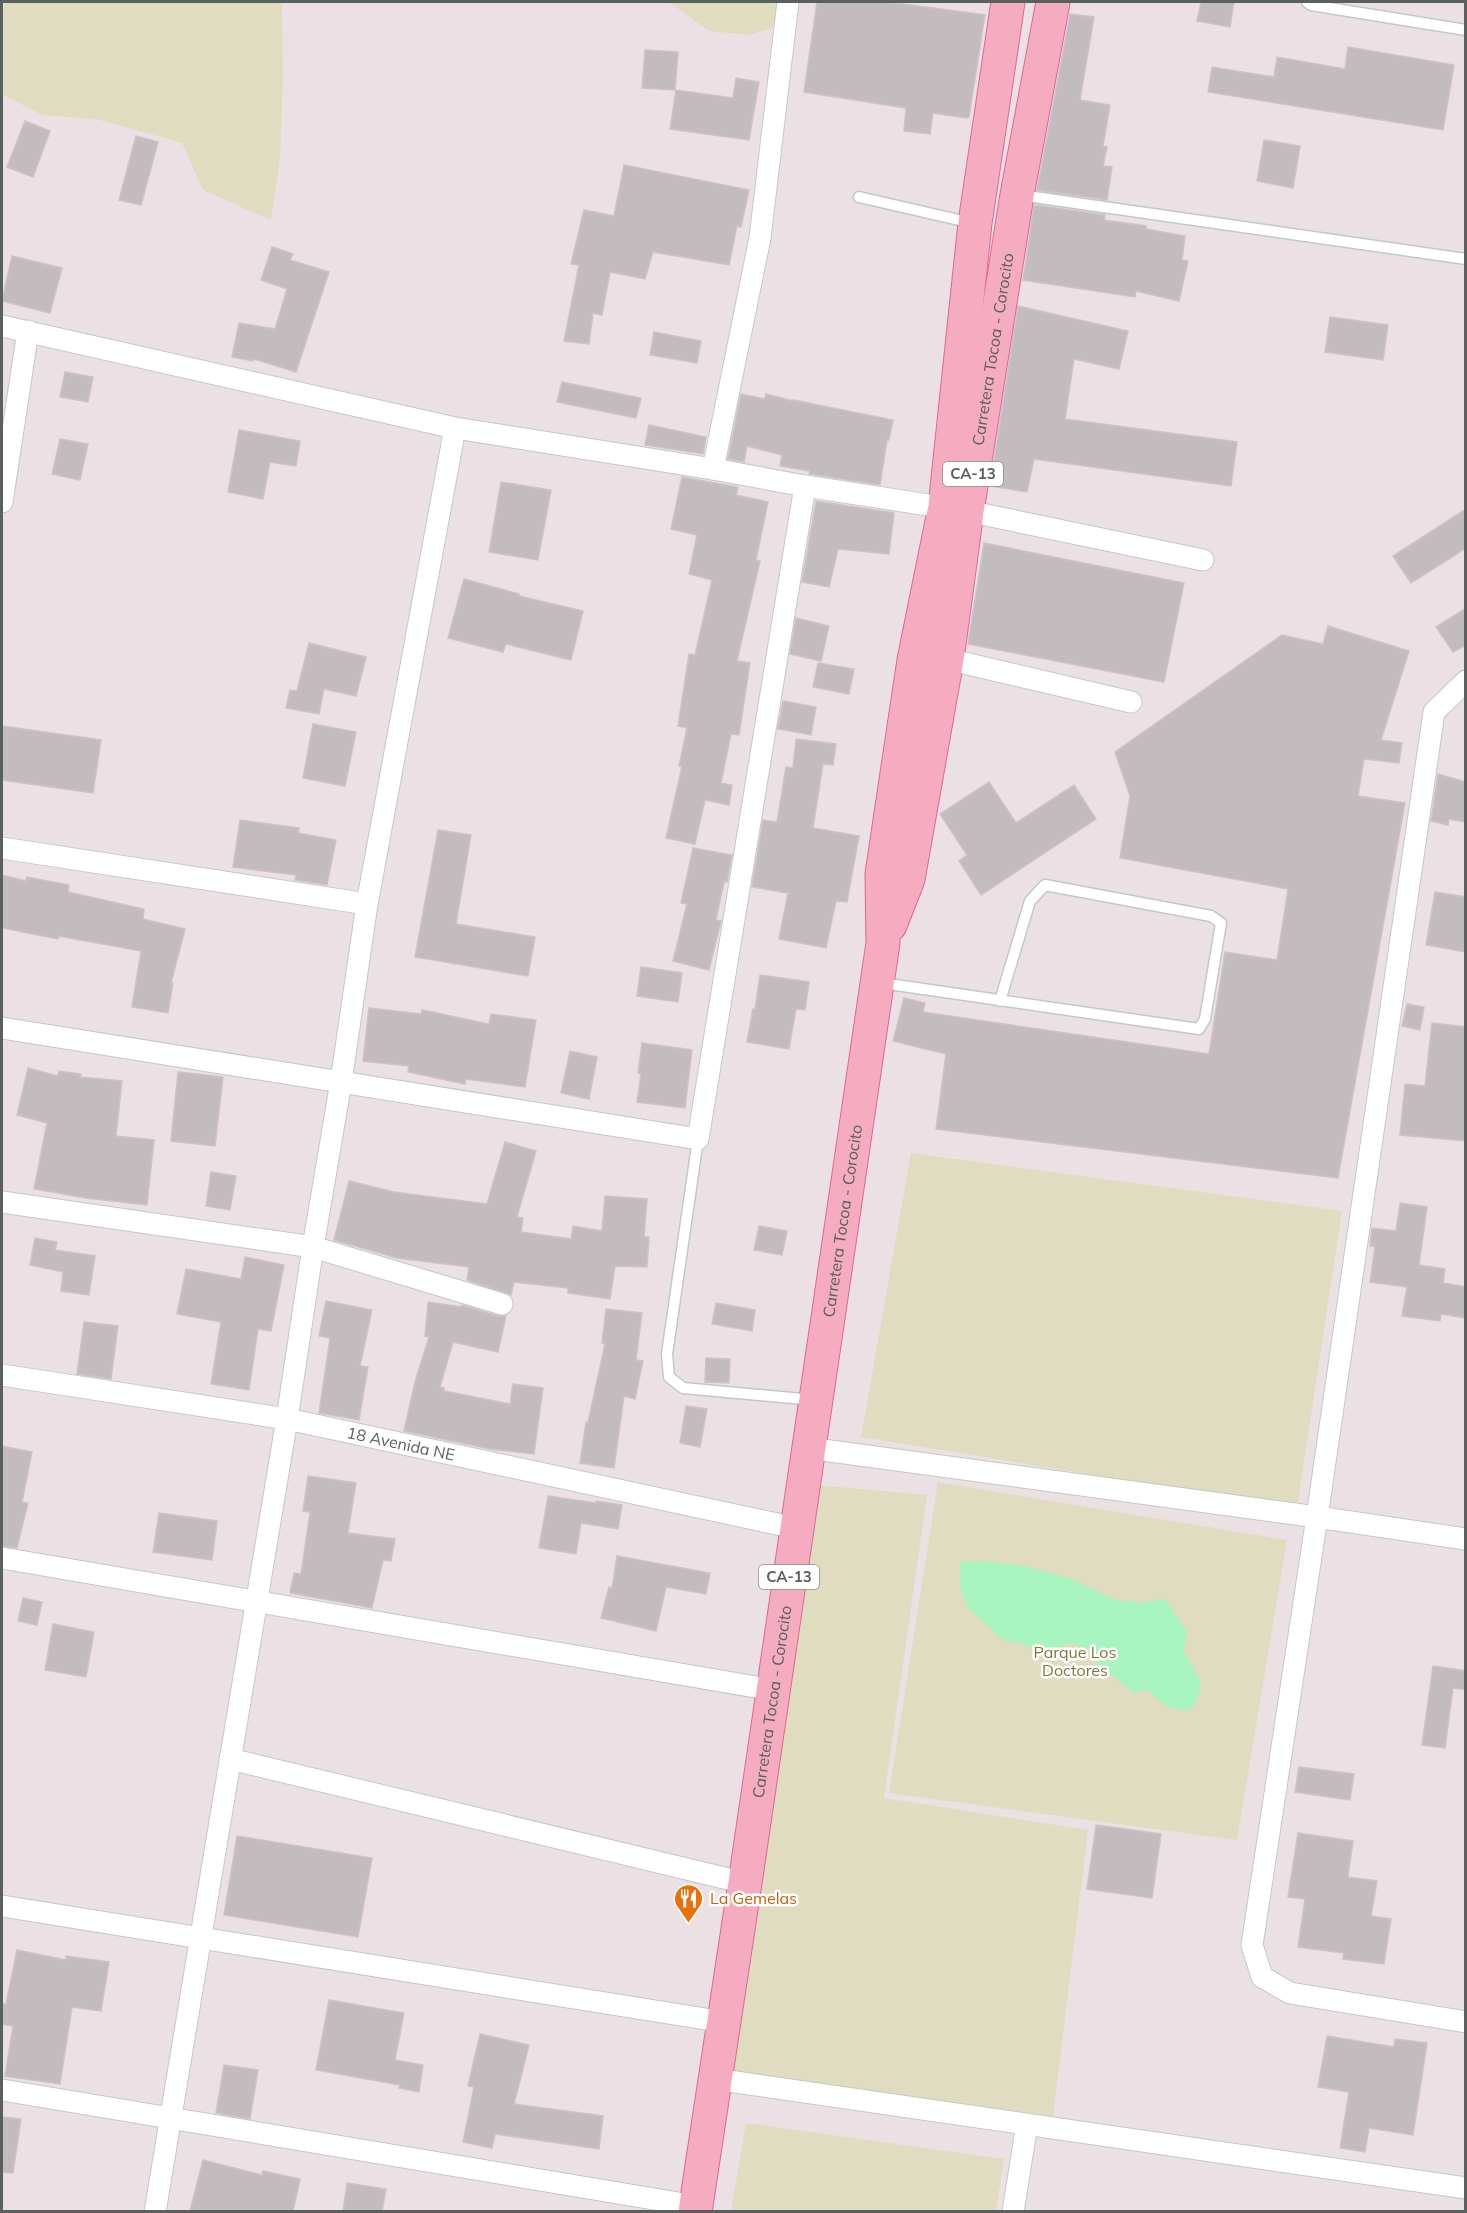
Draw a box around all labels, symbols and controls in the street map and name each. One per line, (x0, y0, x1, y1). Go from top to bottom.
street label: Carretera Tocoa - Corocito (968, 252, 1018, 447)
road number: CA-13 (943, 462, 1003, 486)
street label: Carretera Tocoa - Corocito (818, 1123, 866, 1319)
street label: 18 Avenida NE (345, 1422, 457, 1465)
road number: CA-13 (759, 1565, 819, 1589)
street label: Carretera Tocoa - Corocito (748, 1604, 796, 1799)
park label: Parque Los Doctores (1034, 1642, 1116, 1680)
restaurant icon: La Gemelas (673, 1882, 705, 1924)
place label: La Gemelas (710, 1888, 797, 1908)

